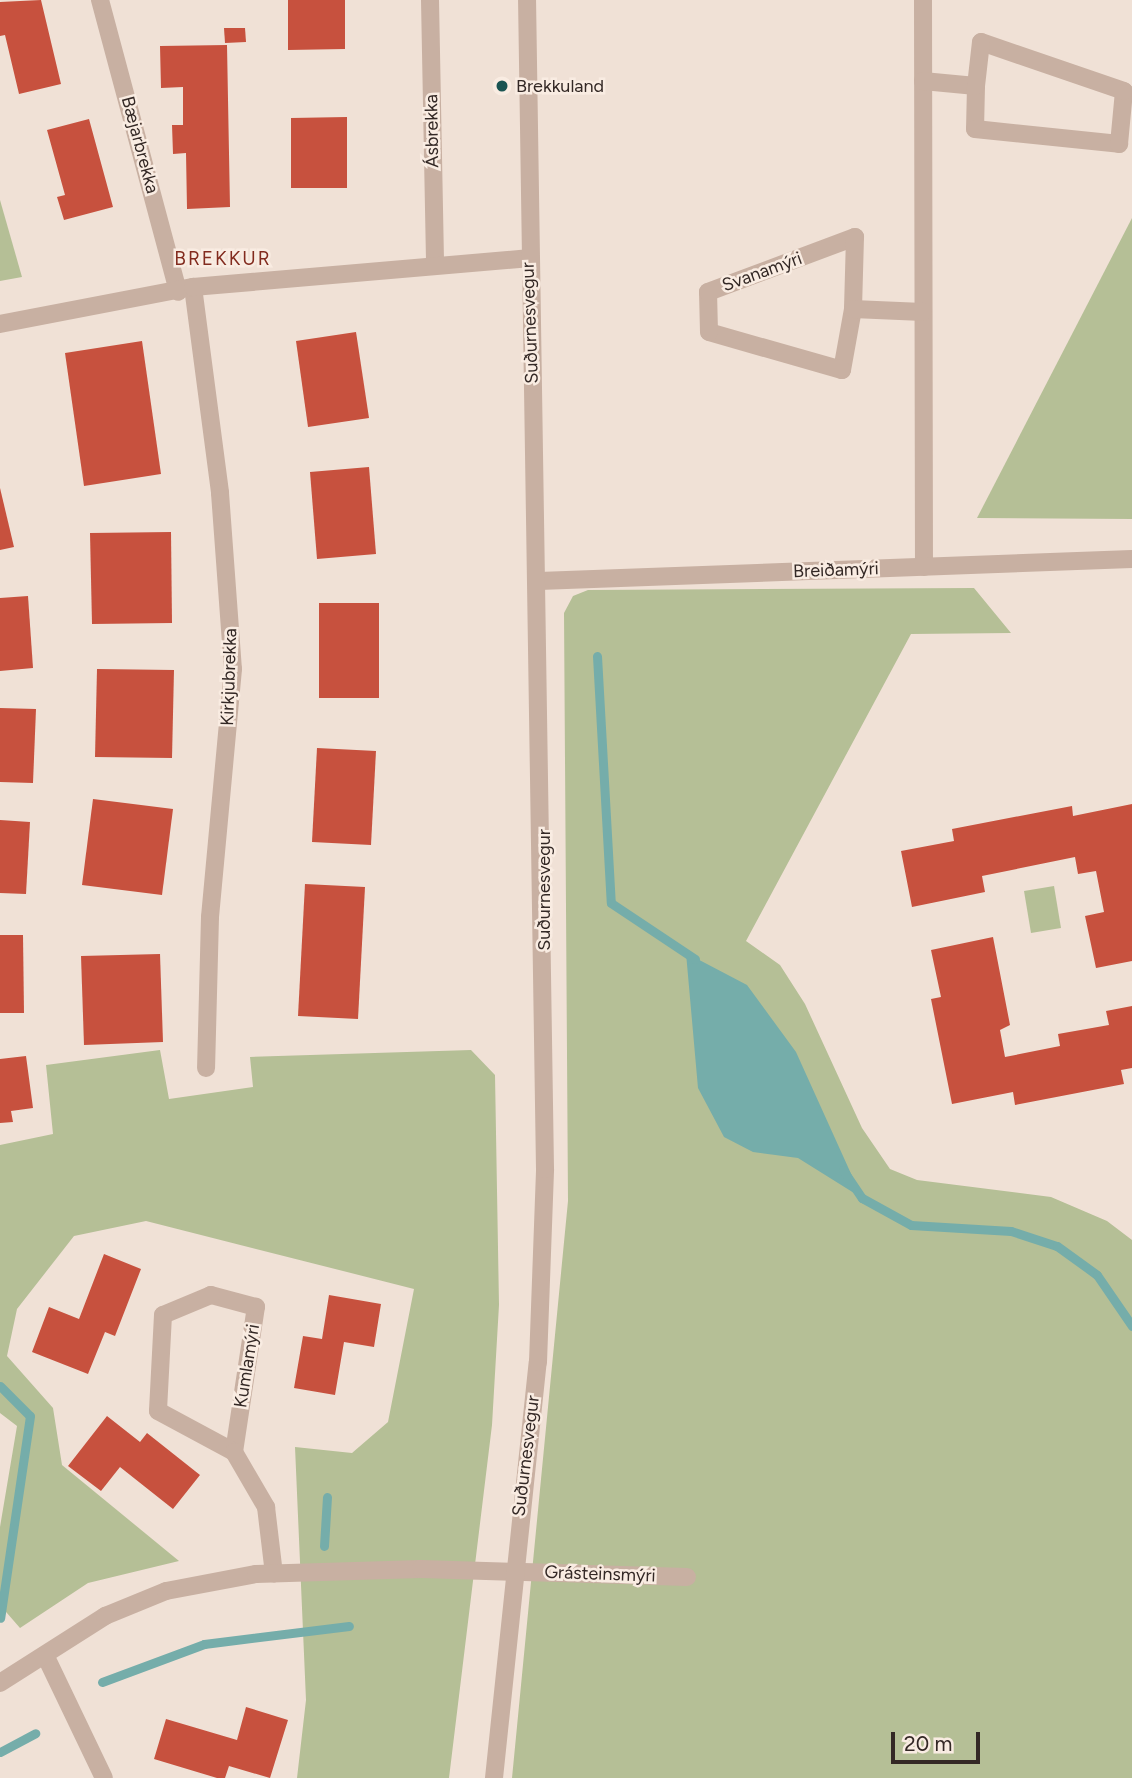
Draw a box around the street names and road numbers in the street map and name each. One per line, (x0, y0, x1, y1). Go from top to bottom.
street label: Bæjarbrekka (117, 94, 163, 196)
street label: Ásbrekka (421, 94, 443, 168)
street label: Svanamýri (719, 248, 805, 296)
street label: Suðurnesvegur (517, 262, 543, 384)
street label: Breiðamýri (793, 558, 879, 582)
street label: Kirkjubrekka (217, 628, 241, 726)
street label: Suðurnesvegur (533, 829, 555, 951)
street label: Kumlamýri (230, 1323, 264, 1409)
street label: Suðurnesvegur (508, 1394, 544, 1518)
street label: Grásteinsmýri (544, 1561, 656, 1587)

